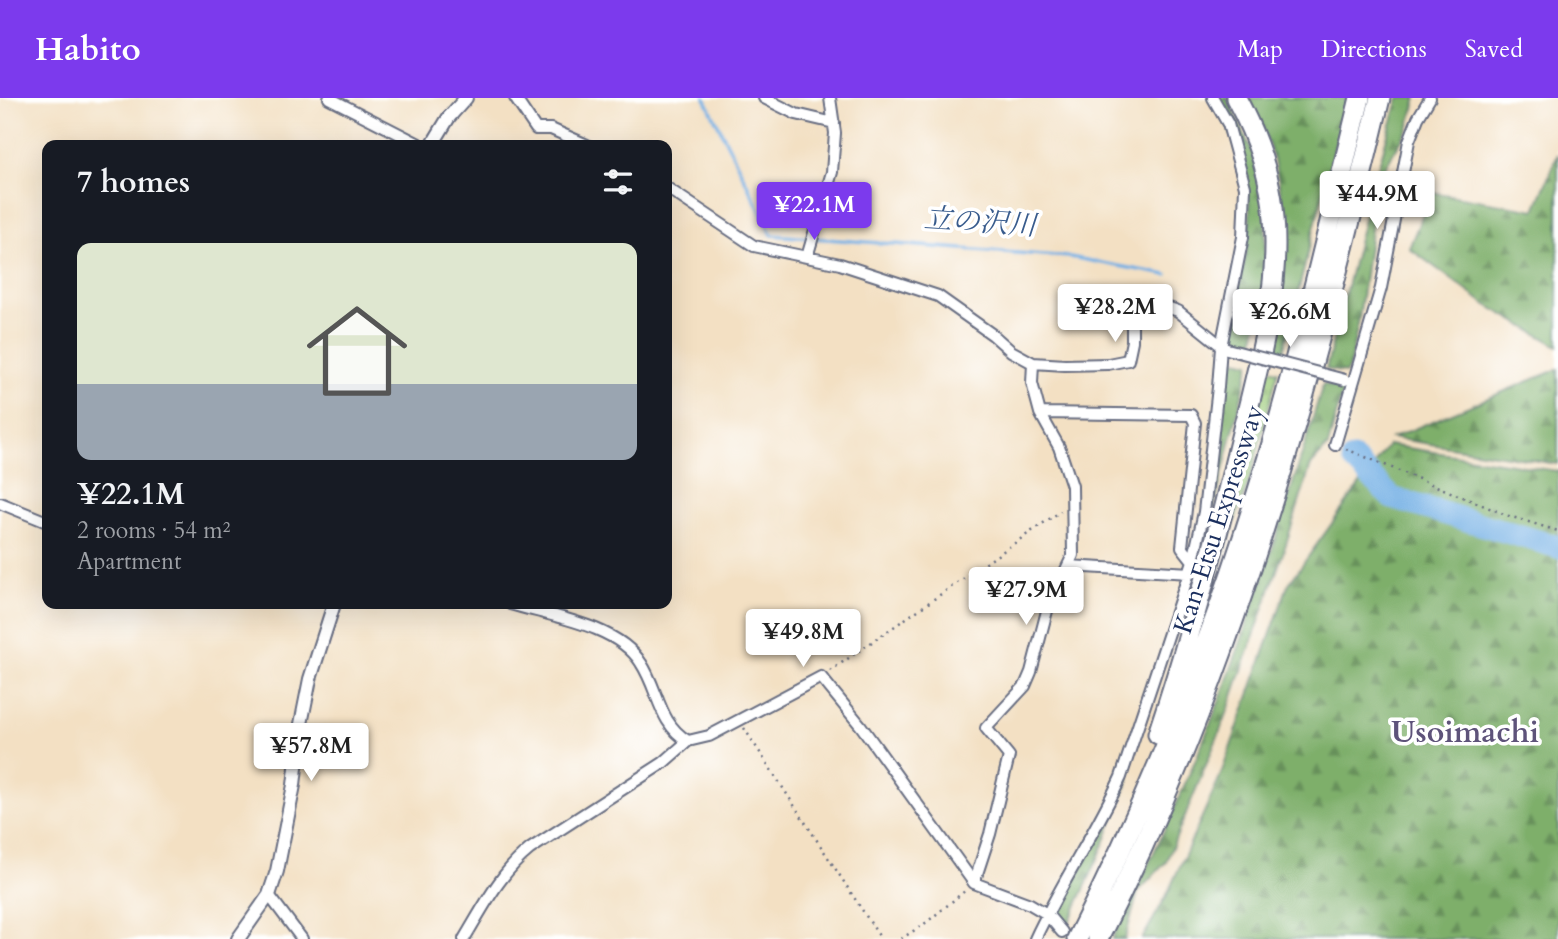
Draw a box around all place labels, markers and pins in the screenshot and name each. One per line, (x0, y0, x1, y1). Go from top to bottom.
pin: ¥44.9M (1320, 172, 1434, 231)
pin: ¥22.1M (757, 183, 871, 242)
pin: ¥28.2M (1058, 285, 1172, 344)
pin: ¥26.6M (1233, 289, 1347, 349)
pin: ¥27.9M (969, 568, 1083, 627)
pin: ¥49.8M (746, 610, 860, 669)
pin: ¥57.8M (254, 724, 368, 783)

